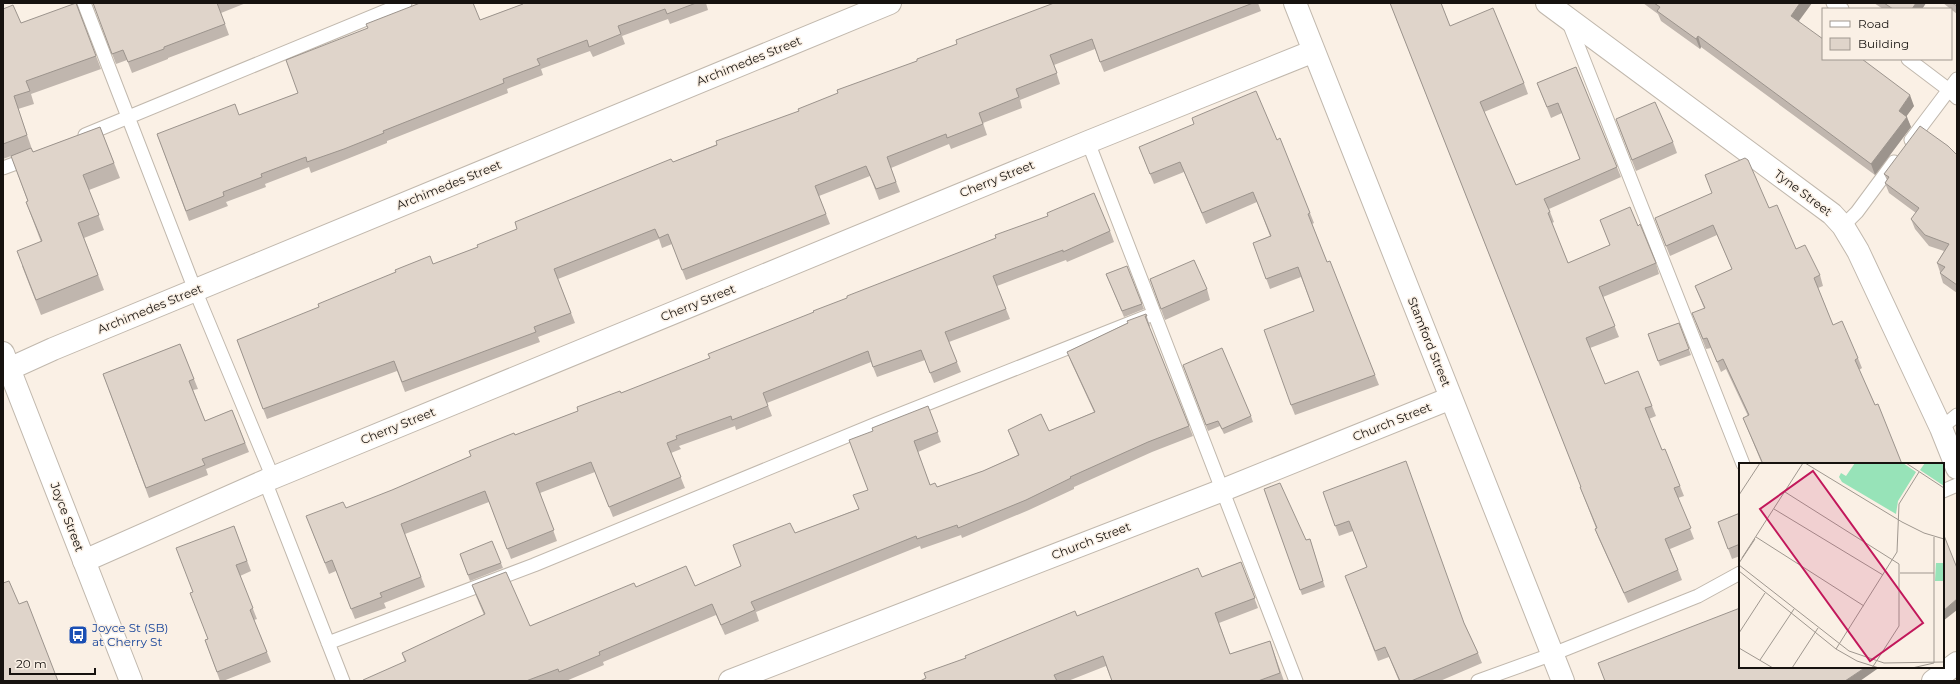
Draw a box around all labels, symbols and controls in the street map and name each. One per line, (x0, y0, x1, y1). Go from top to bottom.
legend (1822, 8, 1952, 60)
text: Road (1858, 16, 1889, 31)
street label: Archimedes Street (694, 33, 804, 88)
text: Building (1858, 36, 1909, 51)
street label: Archimedes Street (394, 157, 504, 212)
street label: Cherry Street (957, 157, 1036, 200)
street label: Tyne Street (1772, 166, 1835, 219)
street label: Archimedes Street (95, 281, 205, 336)
street label: Cherry Street (658, 281, 737, 324)
street label: Stamford Street (1405, 295, 1454, 389)
street label: Church Street (1350, 399, 1433, 444)
street label: Cherry Street (358, 404, 437, 447)
inset map (1739, 463, 1944, 668)
street label: Joyce Street (47, 479, 88, 554)
street label: Church Street (1049, 519, 1133, 563)
place label: Joyce St (SB) at Cherry St (91, 620, 168, 649)
bus stop icon: Joyce St (SB) at Cherry St (67, 624, 89, 646)
scale bar (10, 650, 95, 676)
text: 20 m (16, 656, 47, 671)

